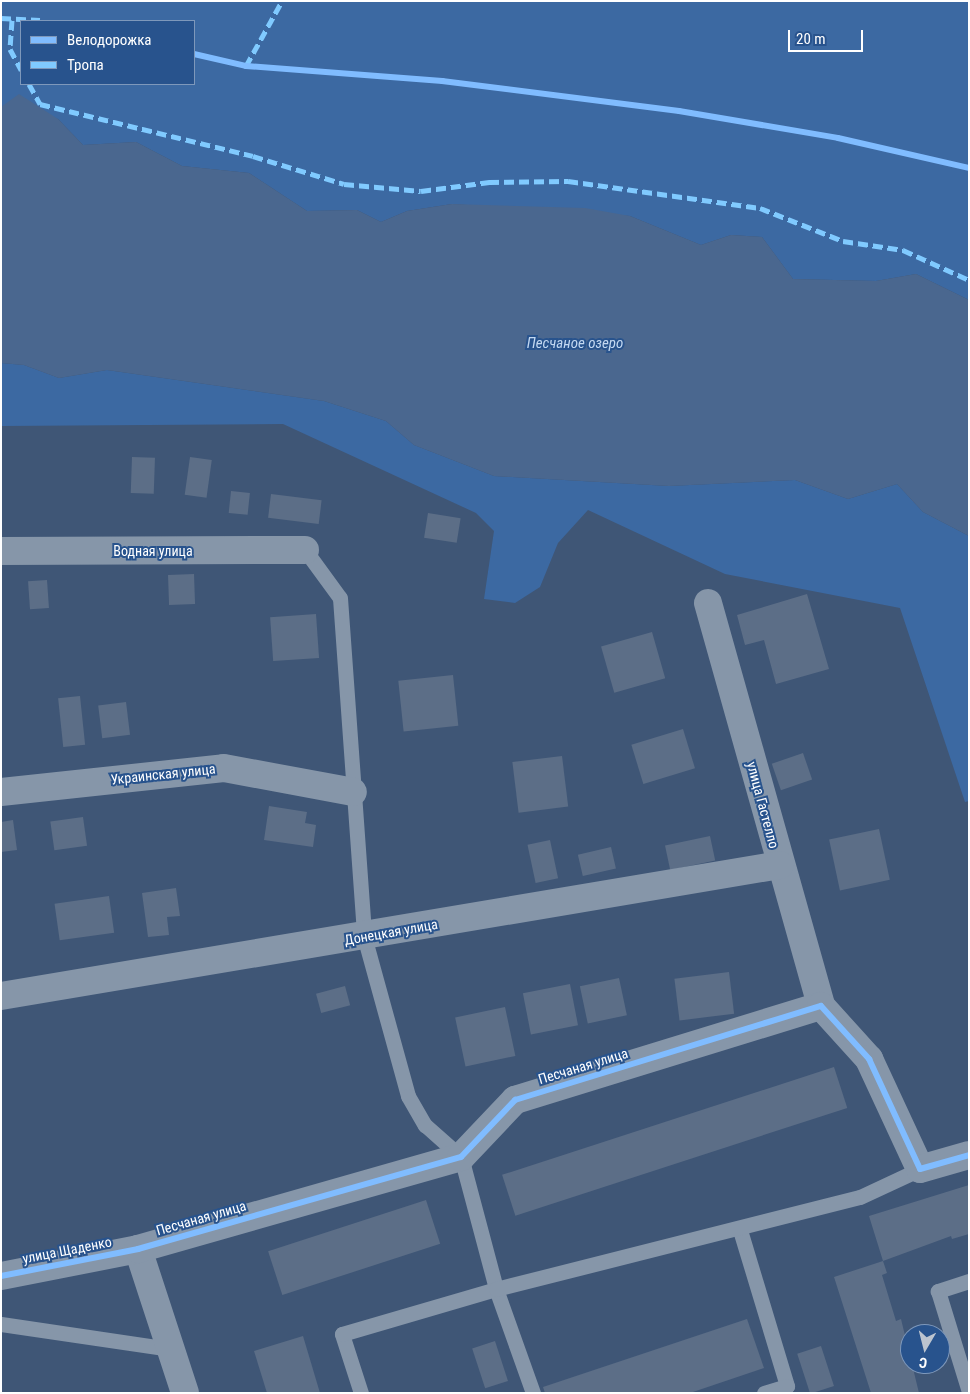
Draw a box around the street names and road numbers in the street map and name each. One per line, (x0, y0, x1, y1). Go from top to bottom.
street label: Водная улица (113, 543, 193, 559)
street label: Украинская улица (110, 760, 216, 788)
street label: улица Гастелло (743, 760, 783, 850)
street label: Донецкая улица (343, 916, 439, 948)
street label: Песчаная улица (536, 1044, 630, 1088)
street label: Песчаная улица (154, 1197, 248, 1239)
street label: улица Щаденко (21, 1233, 113, 1267)

